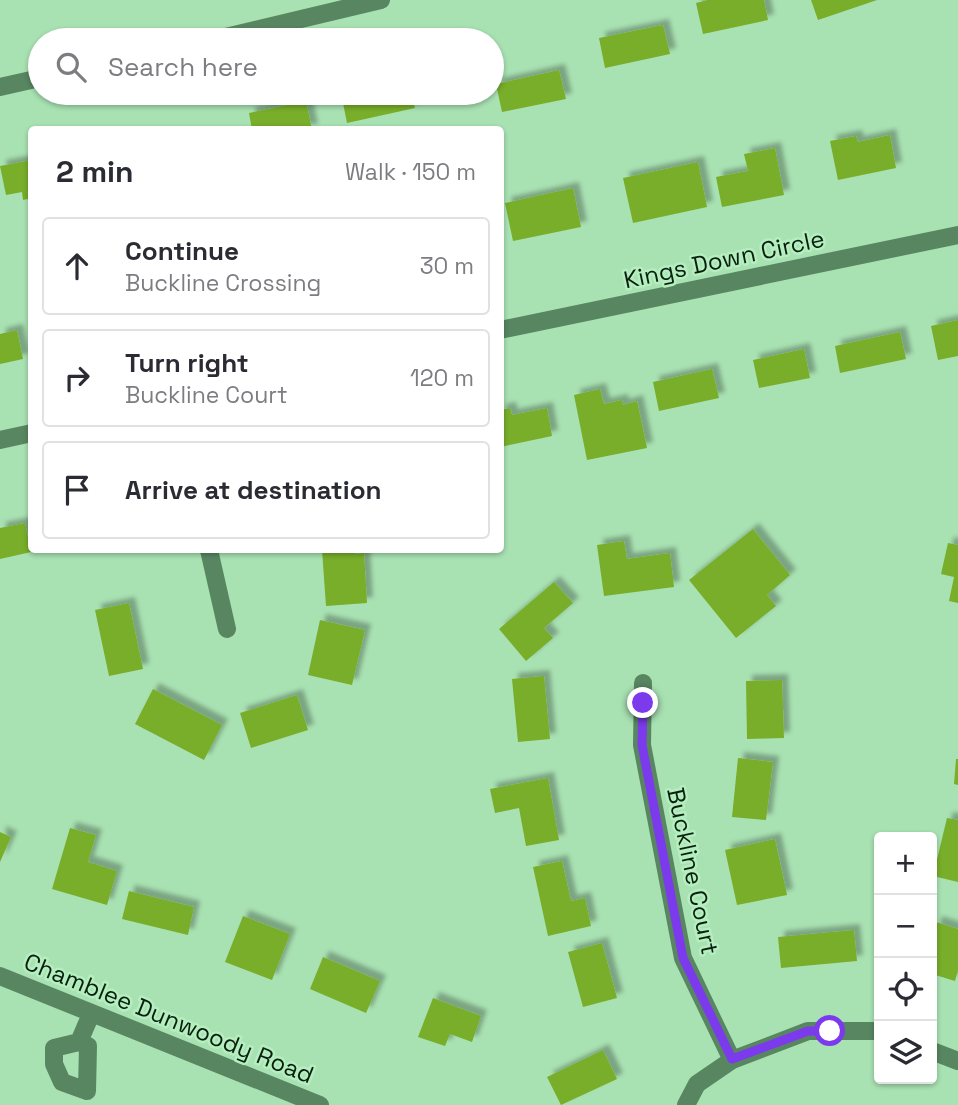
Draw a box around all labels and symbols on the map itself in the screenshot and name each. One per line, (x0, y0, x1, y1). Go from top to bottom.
street label: Kings Down Circle (621, 223, 827, 295)
route end (627, 687, 658, 718)
street label: Buckline Court (660, 785, 726, 957)
street label: Chamblee Dunwoody Road (20, 946, 318, 1090)
route start (814, 1015, 845, 1046)

